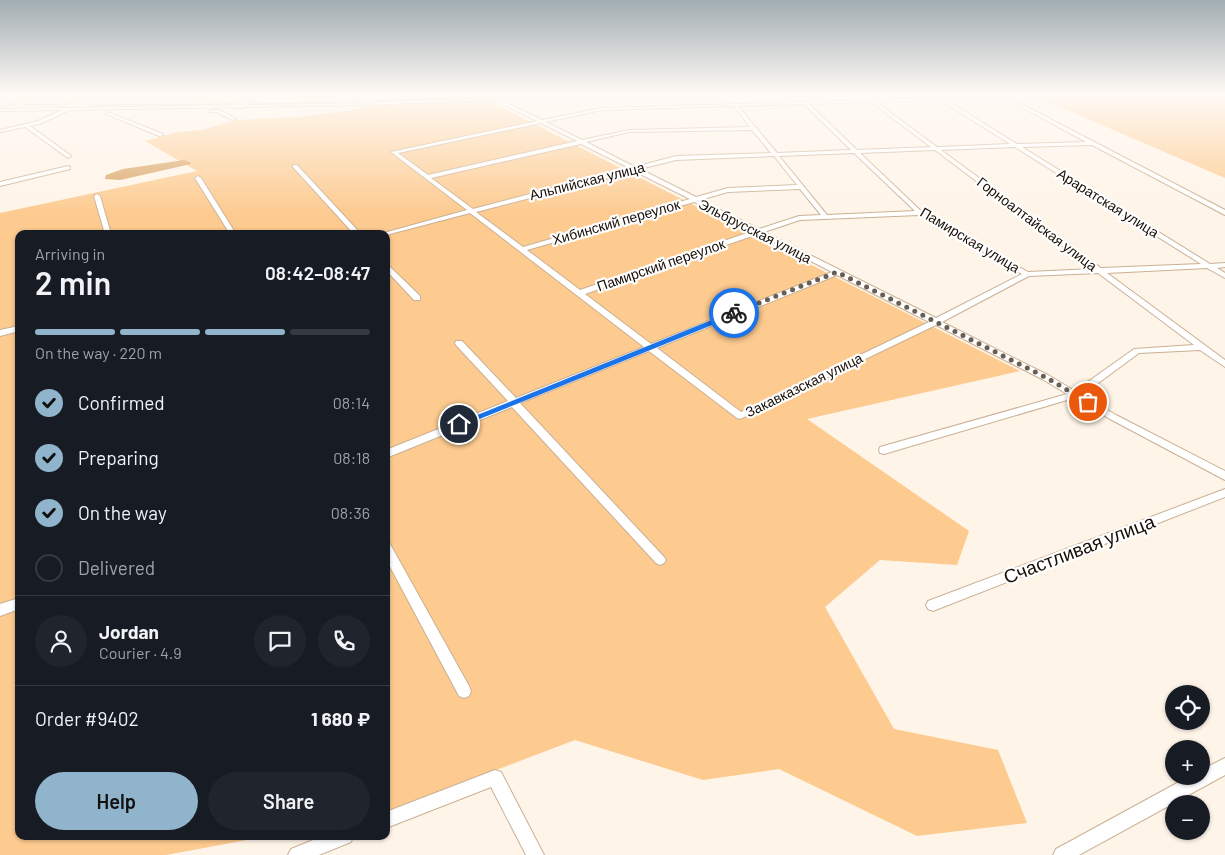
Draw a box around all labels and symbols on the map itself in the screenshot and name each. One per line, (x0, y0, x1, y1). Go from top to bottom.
street label: Альпийская улица (528, 158, 646, 203)
street label: Араратская улица (1054, 164, 1162, 241)
street label: Горноалтайская улица (974, 173, 1101, 274)
street label: Хибинский переулок (550, 195, 682, 248)
street label: Эльбрусская улица (696, 195, 815, 267)
street label: Памирская улица (917, 203, 1023, 276)
street label: Памирский переулок (595, 234, 728, 294)
courier (709, 288, 759, 338)
street label: Закавказская улица (742, 349, 865, 420)
pin (1067, 381, 1109, 423)
pin (438, 403, 480, 445)
street label: Счастливая улица (1000, 509, 1158, 588)

